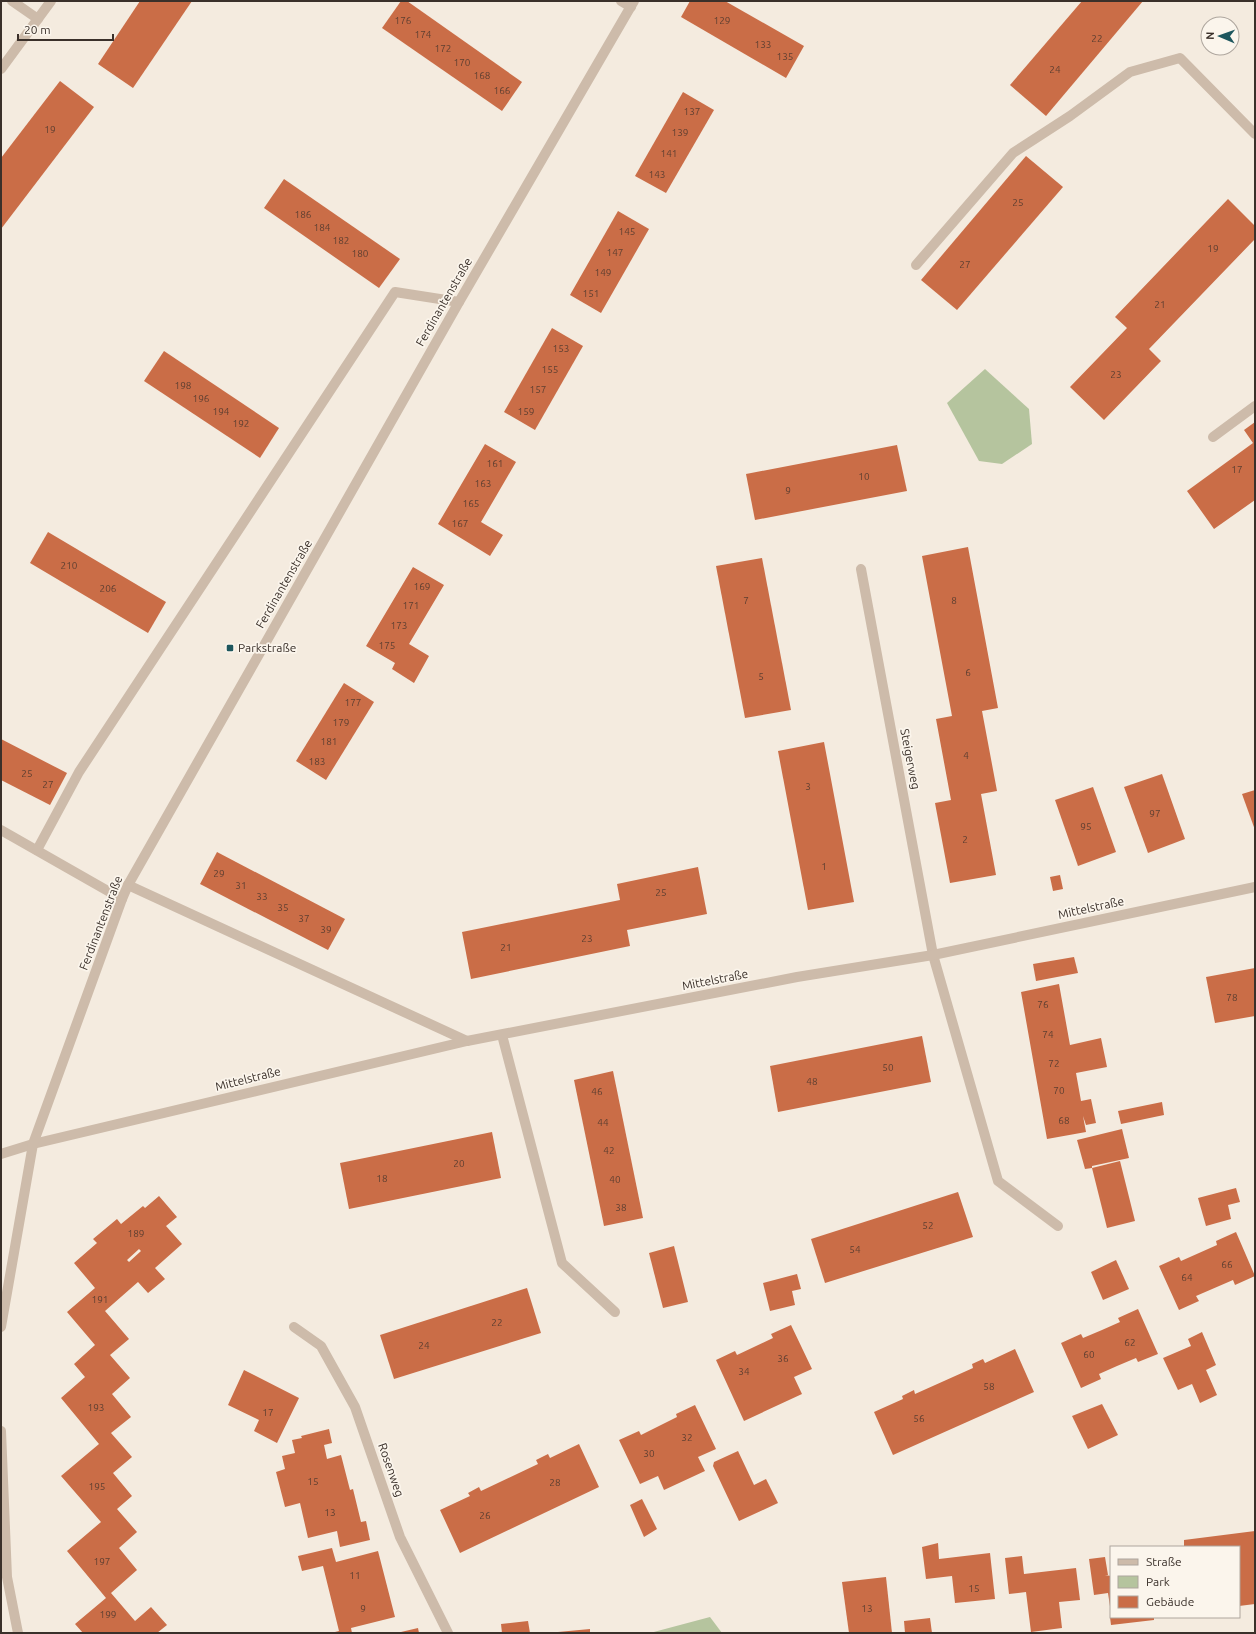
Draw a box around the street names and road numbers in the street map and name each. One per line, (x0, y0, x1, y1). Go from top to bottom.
street label: Ferdinantenstraße (413, 255, 474, 348)
street label: Ferdinantenstraße (253, 537, 314, 630)
street label: Steigerweg (898, 727, 923, 790)
street label: Ferdinantenstraße (77, 874, 125, 972)
street label: Mittelstraße (1057, 894, 1125, 921)
street label: Mittelstraße (681, 967, 749, 992)
street label: Mittelstraße (214, 1064, 282, 1093)
street label: Rosenweg (376, 1441, 407, 1498)

